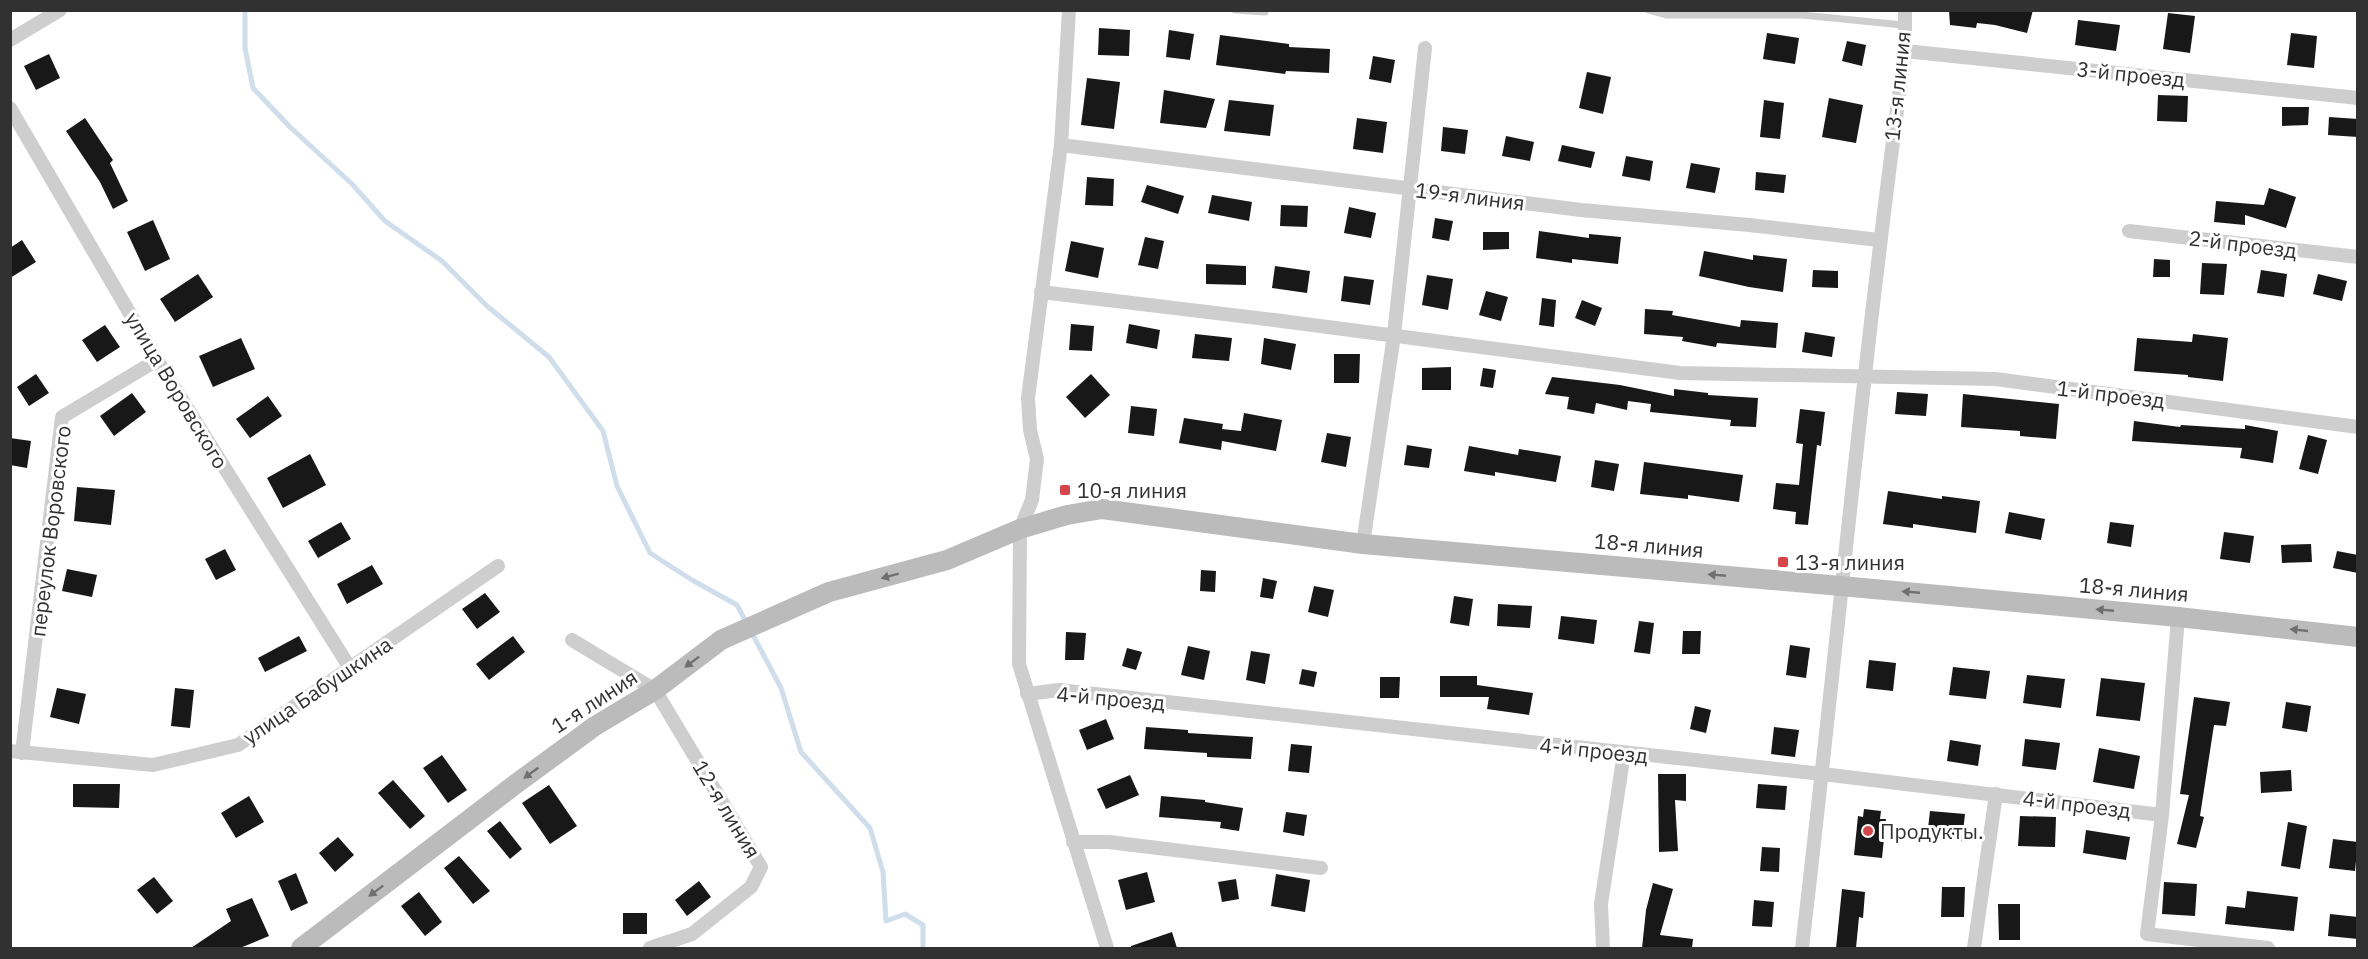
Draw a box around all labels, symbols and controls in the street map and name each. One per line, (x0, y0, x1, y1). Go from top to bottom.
street label: 13-я линия (1877, 30, 1917, 142)
street label: 3-й проезд (2075, 54, 2187, 94)
street label: 19-я линия (1414, 175, 1526, 217)
street label: 2-й проезд (2187, 223, 2299, 265)
street label: улица Воровского (119, 306, 235, 474)
street label: 1-й проезд (2055, 373, 2167, 415)
street label: переулок Воровского (23, 424, 77, 638)
place label: 10-я линия (1077, 476, 1187, 504)
marker: 10-я линия (1058, 483, 1072, 497)
street label: 18-я линия (1593, 526, 1705, 564)
place label: 13-я линия (1795, 548, 1905, 576)
marker: 13-я линия (1776, 555, 1790, 569)
one-way arrow (1707, 570, 1726, 580)
street label: 18-я линия (2078, 570, 2190, 608)
one-way arrow (881, 571, 899, 581)
one-way arrow (1902, 587, 1921, 597)
one-way arrow (2096, 605, 2115, 615)
one-way arrow (2290, 625, 2309, 635)
street label: улица Бабушкина (237, 630, 397, 750)
one-way arrow (684, 656, 700, 668)
street label: 1-я линия (546, 663, 642, 739)
street label: 4-й проезд (1056, 679, 1166, 717)
street label: 4-й проезд (1538, 730, 1650, 770)
street label: 12-я линия (687, 755, 767, 863)
one-way arrow (524, 766, 539, 778)
street label: 4-й проезд (2021, 783, 2133, 825)
place label: Продукты. (1880, 817, 1984, 845)
marker: Продукты. (1861, 824, 1875, 838)
one-way arrow (369, 884, 384, 896)

